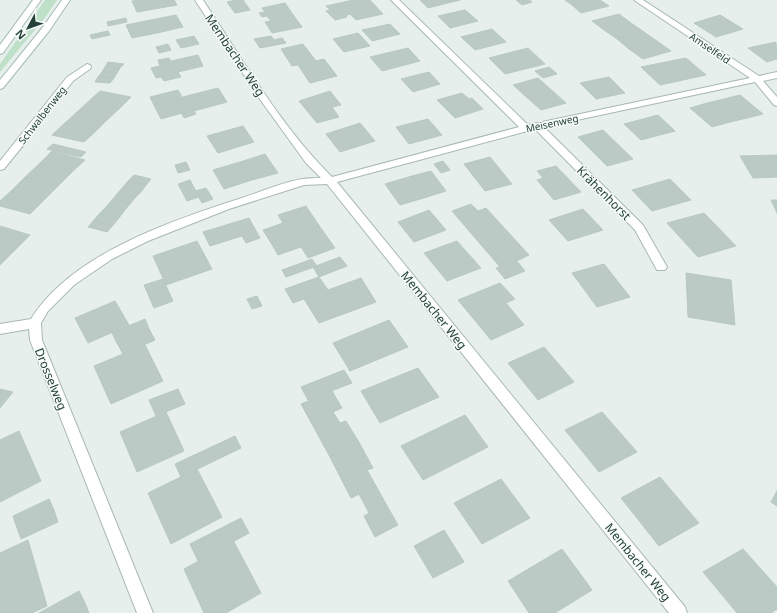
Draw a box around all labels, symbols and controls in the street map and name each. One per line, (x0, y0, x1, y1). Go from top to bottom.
north arrow (8, 8, 48, 48)
street label: Membacher Weg (201, 10, 269, 100)
text: N (11, 27, 29, 43)
street label: Amselfeld (687, 29, 733, 67)
street label: Schwalbenweg (15, 83, 69, 147)
street label: Meisenweg (524, 111, 580, 135)
street label: Krähenhorst (573, 162, 635, 224)
street label: Membacher Weg (397, 267, 471, 353)
street label: Drosselweg (31, 345, 71, 413)
street label: Membacher Weg (601, 519, 675, 605)

